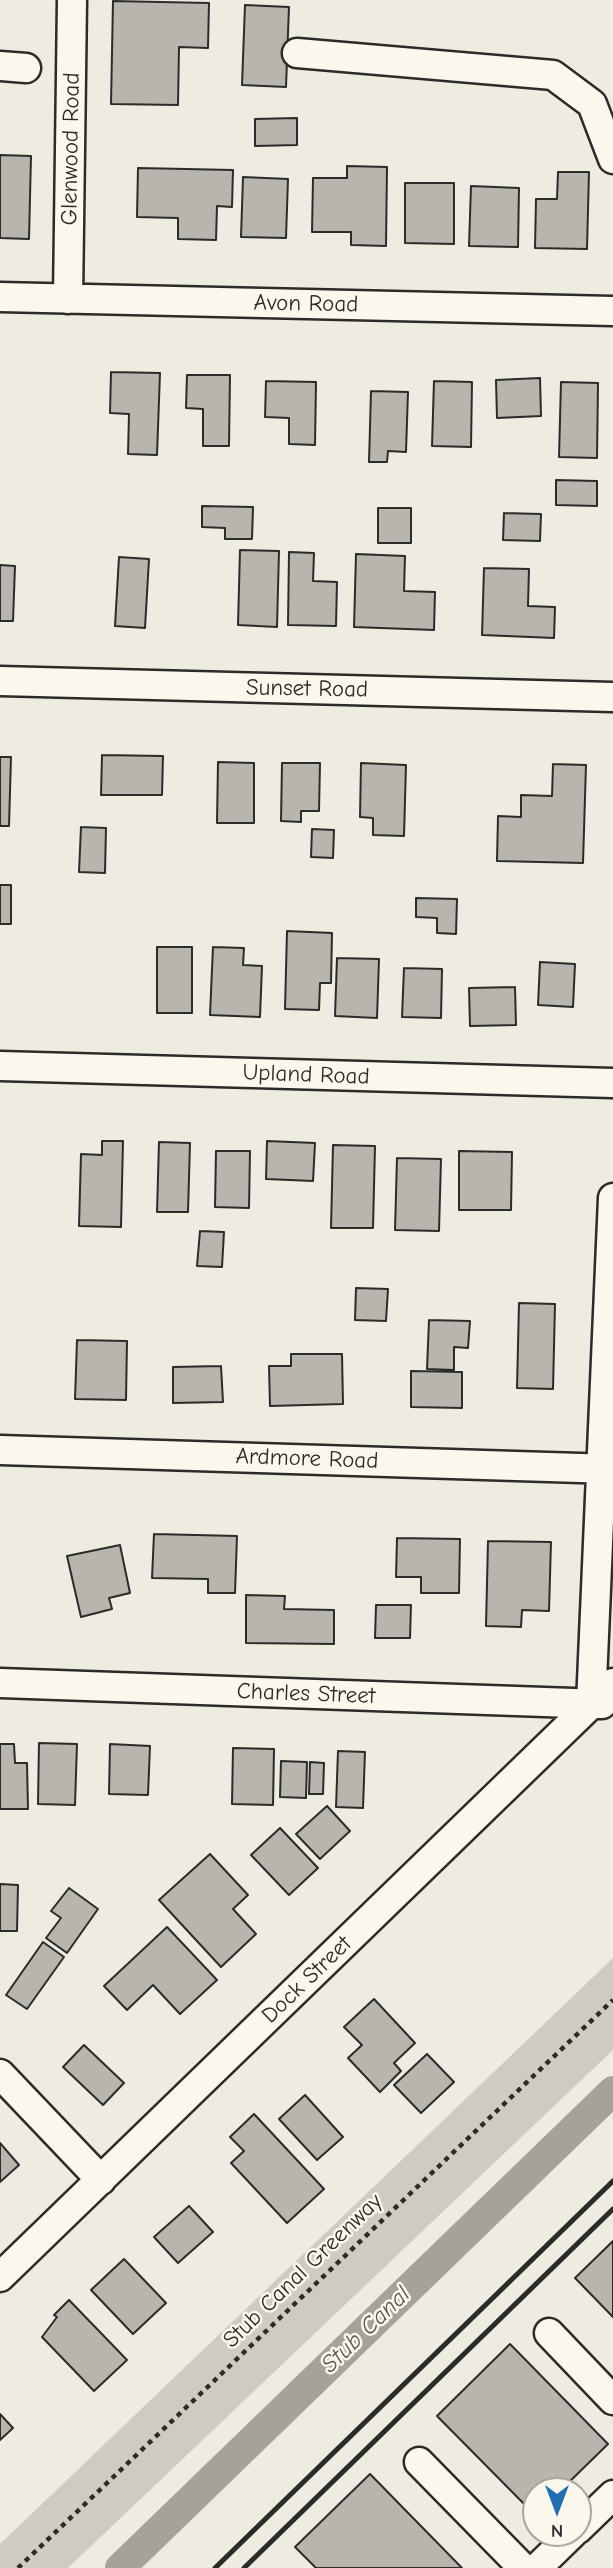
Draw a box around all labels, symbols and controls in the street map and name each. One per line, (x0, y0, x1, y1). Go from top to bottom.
street label: Glenwood Road (56, 72, 86, 226)
street label: Avon Road (253, 289, 359, 319)
street label: Sunset Road (246, 674, 368, 704)
street label: Upland Road (242, 1059, 370, 1091)
street label: Ardmore Road (235, 1443, 379, 1475)
street label: Charles Street (236, 1678, 376, 1710)
street label: Dock Street (256, 1930, 358, 2030)
street label: Stub Canal Greenway (218, 2188, 388, 2354)
water label: Stub Canal (316, 2281, 416, 2379)
north arrow (522, 2477, 592, 2547)
text: N (551, 2520, 563, 2542)

